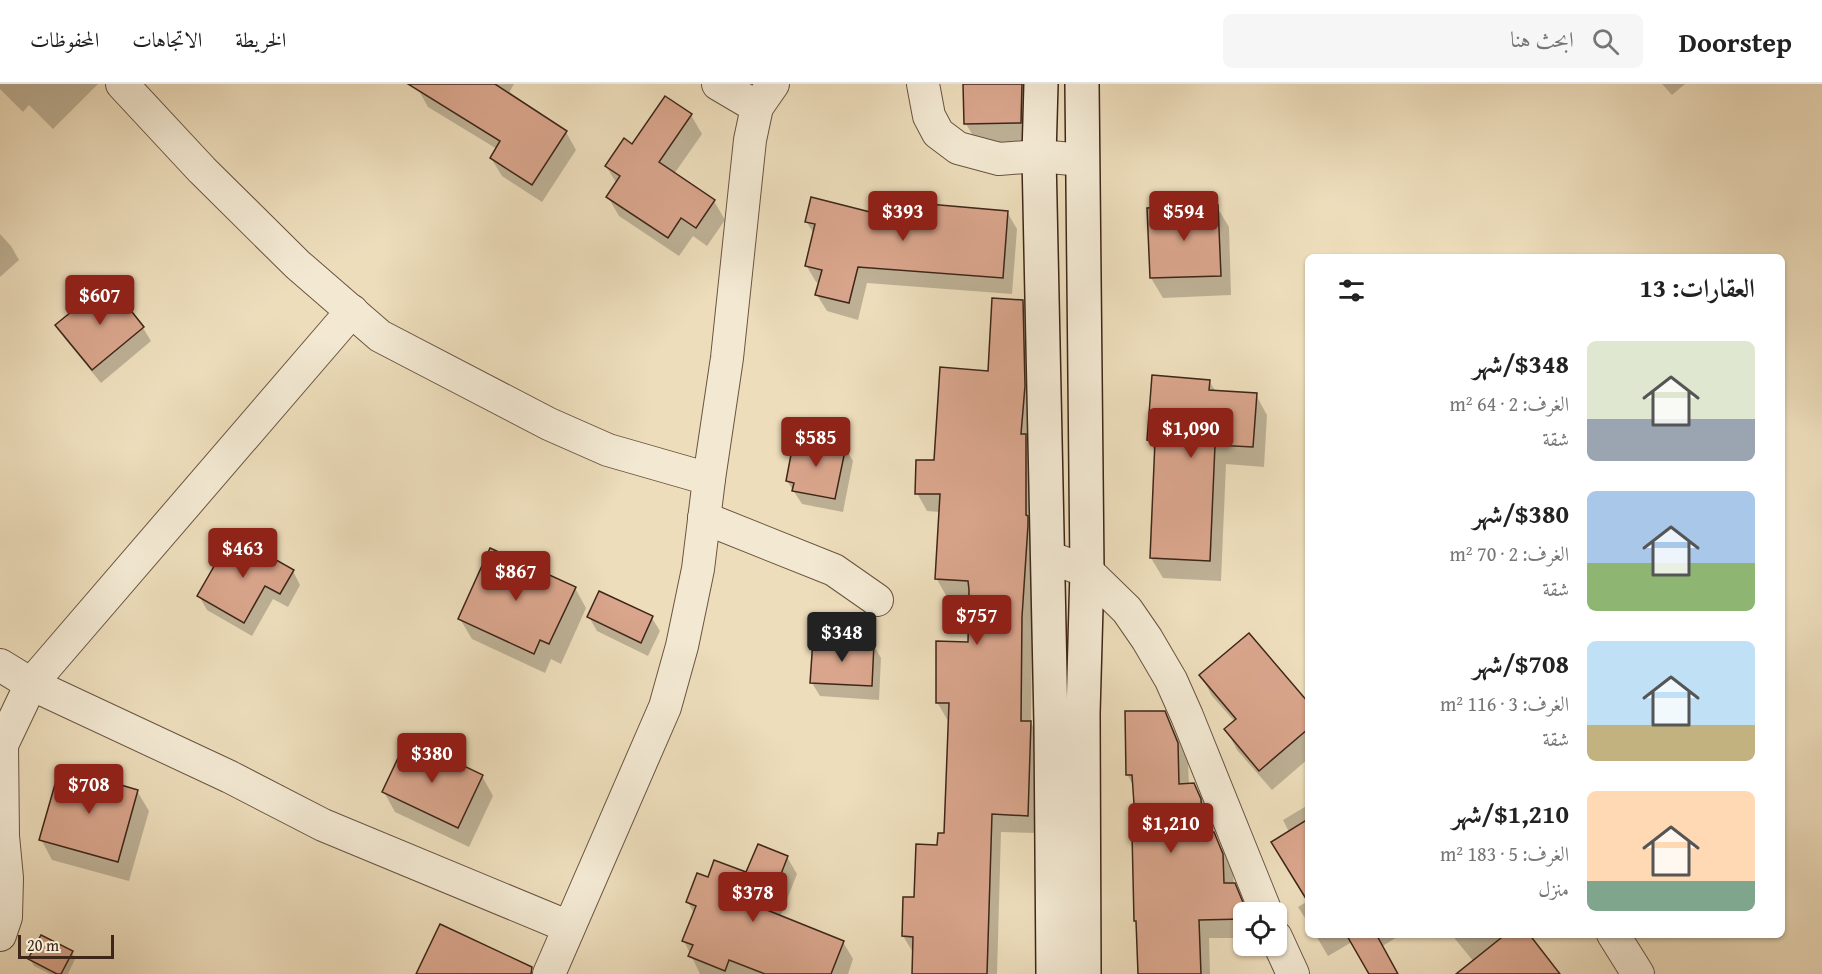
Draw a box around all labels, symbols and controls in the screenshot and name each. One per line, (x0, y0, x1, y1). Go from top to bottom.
search box (1223, 14, 1643, 68)
text: Doorstep (1679, 21, 1792, 62)
text: ابحث هنا (1510, 23, 1574, 55)
text: المحفوظات (30, 24, 99, 55)
text: الاتجاهات (132, 24, 202, 55)
text: الخريطة (235, 24, 286, 55)
icon: search (1589, 25, 1622, 58)
pin: $393 (867, 191, 939, 242)
pin: $594 (1148, 191, 1220, 242)
text: $393 (882, 196, 924, 225)
text: $594 (1163, 196, 1205, 225)
text: العقارات: 13 (1639, 268, 1755, 307)
icon: filters (1335, 274, 1368, 307)
pin: $607 (64, 275, 136, 326)
text: $607 (79, 280, 121, 309)
text: $348/شهر (1473, 344, 1569, 383)
icon: home (1635, 365, 1707, 437)
text: الغرف: 2 · 64 m² (1450, 389, 1569, 418)
pin: $1,090 (1142, 408, 1240, 459)
text: $1,090 (1162, 413, 1220, 442)
pin: $585 (780, 417, 852, 468)
text: $585 (795, 422, 837, 451)
text: شقة (1543, 424, 1569, 453)
text: $380/شهر (1473, 494, 1569, 533)
icon: home (1635, 515, 1707, 587)
pin: $463 (207, 528, 279, 579)
text: $463 (222, 533, 264, 562)
text: الغرف: 2 · 70 m² (1450, 539, 1569, 568)
pin: $867 (480, 551, 552, 602)
text: $867 (495, 556, 537, 585)
text: شقة (1543, 574, 1569, 603)
pin: $757 (941, 595, 1013, 646)
text: $757 (956, 600, 998, 629)
pin: $348 (806, 612, 878, 663)
text: $348 (821, 617, 863, 646)
text: $708/شهر (1473, 644, 1569, 683)
icon: home (1635, 665, 1707, 737)
text: الغرف: 3 · 116 m² (1440, 689, 1569, 718)
text: شقة (1543, 724, 1569, 753)
pin: $380 (396, 733, 468, 784)
text: $380 (411, 738, 453, 767)
pin: $708 (53, 764, 125, 815)
text: $708 (68, 769, 110, 798)
text: $1,210/شهر (1452, 794, 1569, 833)
pin: $1,210 (1122, 803, 1220, 854)
text: $1,210 (1142, 808, 1200, 837)
icon: home (1635, 815, 1707, 887)
text: الغرف: 5 · 183 m² (1440, 839, 1569, 868)
pin: $378 (717, 872, 789, 923)
text: منزل (1538, 874, 1569, 903)
text: $378 (732, 877, 774, 906)
map controls (1233, 902, 1287, 956)
button: locate (1233, 902, 1287, 956)
scale bar (18, 932, 114, 960)
text: 20 m (27, 933, 59, 957)

